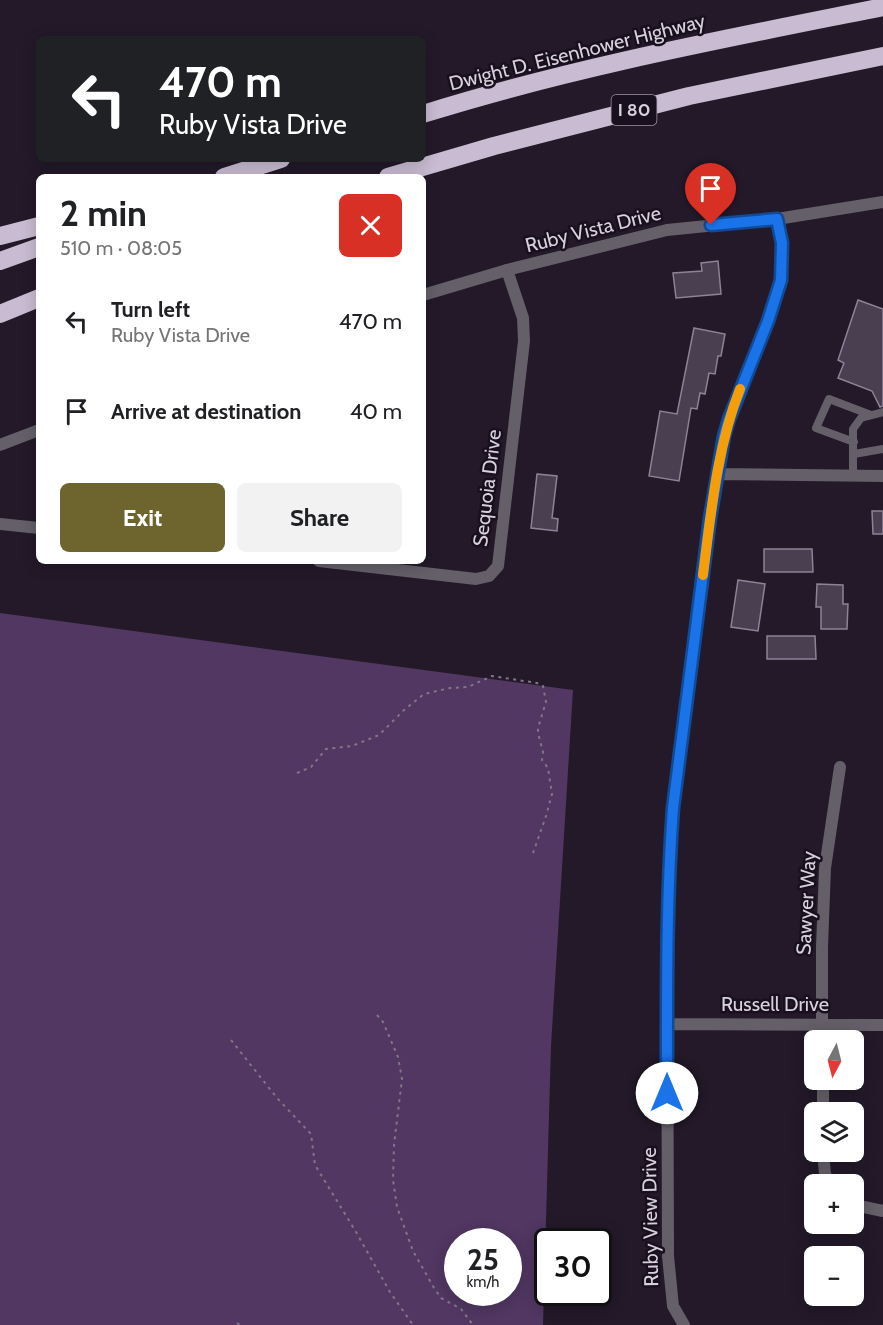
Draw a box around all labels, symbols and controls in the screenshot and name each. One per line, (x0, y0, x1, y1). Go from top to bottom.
street label: Dwight D. Eisenhower Highway (446, 9, 708, 95)
text: 470 m (159, 56, 282, 108)
icon: left (60, 60, 138, 138)
road number: I 80 (612, 95, 656, 125)
text: Ruby Vista Drive (159, 108, 347, 141)
pin (685, 163, 736, 225)
icon: arrive (694, 172, 727, 205)
text: 2 min (60, 191, 147, 235)
button: close (339, 194, 402, 257)
street label: Ruby Vista Drive (523, 201, 663, 257)
text: 510 m · 08:05 (60, 236, 182, 260)
text: Turn left (111, 296, 190, 323)
icon: left (60, 305, 93, 338)
text: 470 m (339, 308, 402, 335)
text: Ruby Vista Drive (111, 323, 250, 347)
icon: arrive (60, 395, 93, 428)
text: Arrive at destination (111, 398, 301, 425)
text: 40 m (350, 398, 402, 425)
street label: Sequoia Drive (468, 428, 506, 548)
button: Exit (60, 483, 225, 552)
button: Share (237, 483, 402, 552)
street label: Sawyer Way (791, 850, 821, 956)
street label: Russell Drive (721, 992, 829, 1016)
north arrow (804, 1030, 864, 1090)
map controls (804, 1030, 864, 1306)
position arrow (635, 1061, 699, 1125)
button: layers (804, 1102, 864, 1162)
street label: Ruby View Drive (637, 1147, 663, 1287)
button: + (804, 1174, 864, 1234)
speed limit sign: 30 (534, 1228, 612, 1306)
text: 25 (467, 1241, 499, 1278)
button: − (804, 1246, 864, 1306)
text: km/h (467, 1273, 499, 1291)

